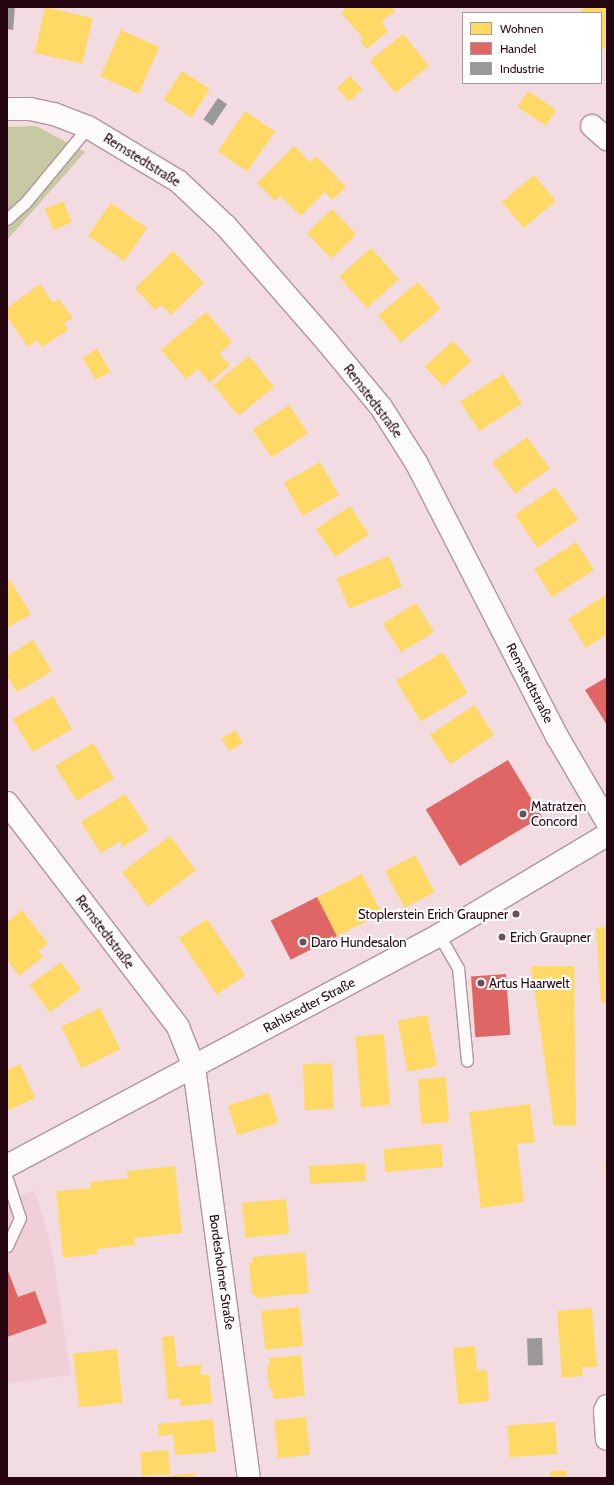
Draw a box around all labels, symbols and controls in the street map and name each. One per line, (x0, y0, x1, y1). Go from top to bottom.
legend (462, 12, 602, 84)
text: Wohnen (500, 21, 544, 36)
text: Handel (500, 41, 536, 56)
text: Industrie (500, 61, 544, 76)
street label: Remstedtstraße (101, 130, 183, 190)
street label: Remstedtstraße (340, 361, 406, 441)
street label: Remstedtstraße (503, 640, 557, 726)
place label: Matratzen Concord (531, 799, 586, 830)
marker: Matratzen Concord (518, 809, 528, 819)
street label: Remstedtstraße (72, 892, 138, 972)
place label: Stoplerstein Erich Graupner (358, 906, 508, 922)
marker: Stoplerstein Erich Graupner (511, 909, 521, 919)
place label: Erich Graupner (510, 929, 591, 945)
marker: Erich Graupner (497, 932, 507, 942)
place label: Daro Hundesalon (311, 934, 407, 950)
marker: Daro Hundesalon (298, 937, 308, 947)
street label: Rahlstedter Straße (260, 974, 358, 1036)
place label: Artus Haarwelt (489, 975, 570, 991)
marker: Artus Haarwelt (476, 978, 486, 988)
street label: Bordesholmer Straße (206, 1213, 238, 1331)

